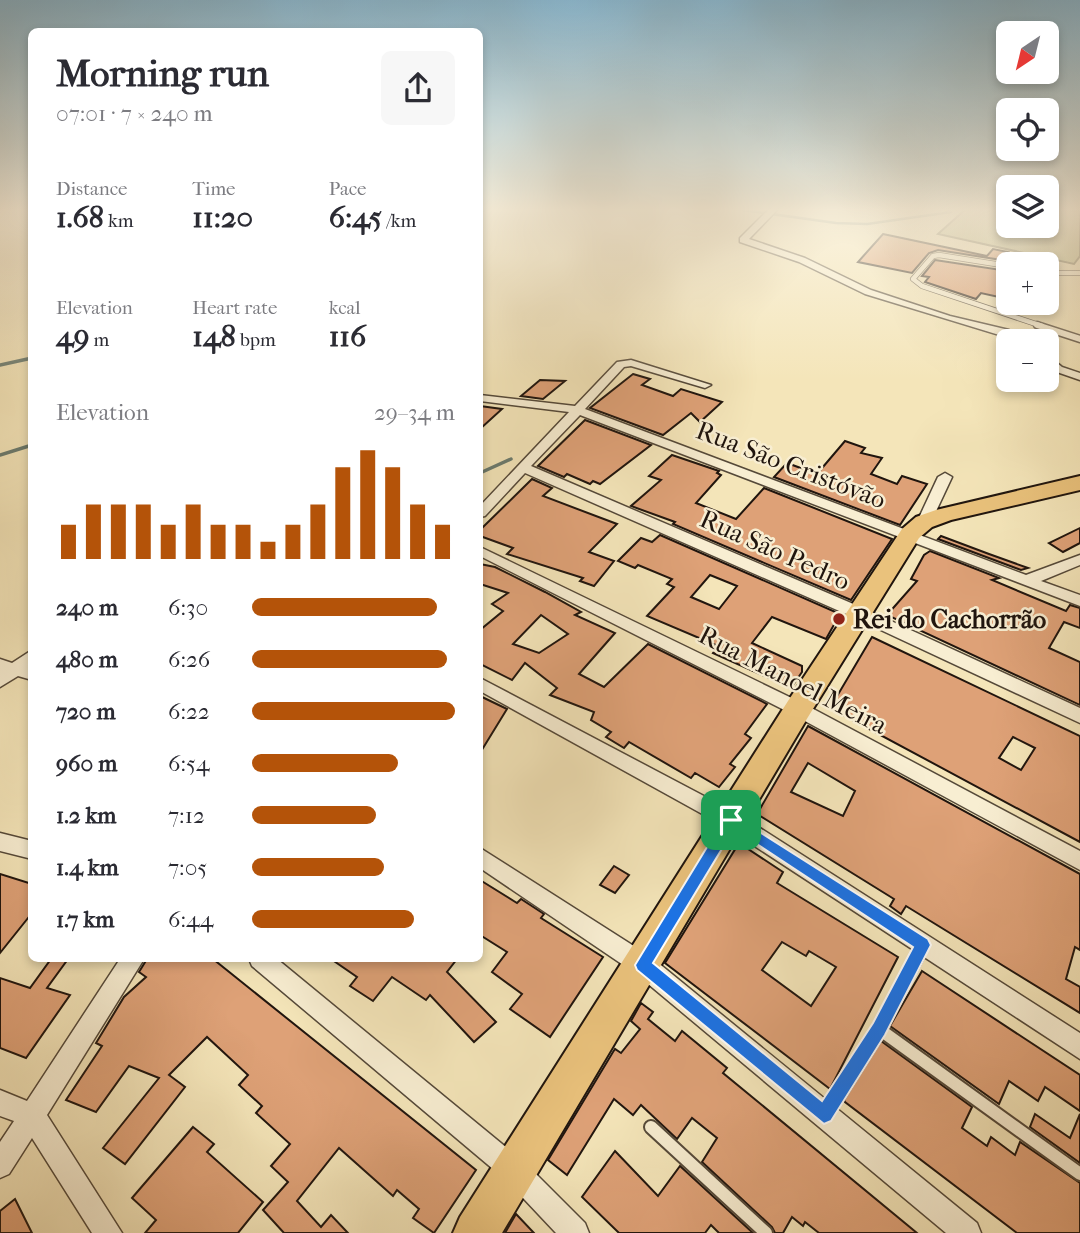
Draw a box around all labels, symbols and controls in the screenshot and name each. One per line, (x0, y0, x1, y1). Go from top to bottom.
north arrow (996, 21, 1059, 84)
map controls (996, 21, 1059, 392)
text: Morning run (56, 51, 269, 96)
button: share (381, 51, 455, 125)
button: locate (996, 98, 1059, 161)
text: 07:01 · 7 × 240 m (56, 100, 213, 127)
button: layers (996, 175, 1059, 238)
text: Distance (56, 178, 127, 200)
text: Time (192, 178, 236, 200)
text: Pace (329, 178, 367, 200)
text: 1.68 (56, 200, 104, 235)
text: 11:20 (192, 200, 253, 235)
text: 6:45 (329, 200, 382, 235)
text: km (104, 210, 133, 232)
text: /km (382, 210, 416, 232)
button: + (996, 252, 1059, 315)
text: Elevation (56, 297, 133, 319)
text: Heart rate (192, 297, 277, 319)
text: kcal (329, 297, 361, 319)
text: 49 (56, 319, 89, 354)
text: 148 (192, 319, 236, 354)
text: 116 (329, 319, 366, 354)
text: m (89, 329, 109, 351)
text: bpm (236, 329, 276, 351)
button: − (996, 329, 1059, 392)
text: Elevation (56, 399, 149, 426)
text: 29–34 m (374, 399, 455, 426)
street label: Rua São Cristóvão (692, 415, 890, 515)
street label: Rua São Pedro (695, 503, 855, 597)
text: 240 m (56, 594, 118, 621)
text: 6:30 (168, 594, 208, 621)
place label: Rei do Cachorrão (853, 604, 1046, 635)
marker: Rei do Cachorrão (831, 611, 847, 627)
street label: Rua Manoel Meira (694, 619, 893, 741)
text: 480 m (56, 646, 118, 673)
text: 6:26 (168, 646, 210, 673)
text: 720 m (56, 698, 116, 725)
text: 6:22 (168, 698, 210, 725)
text: 960 m (56, 750, 117, 777)
text: 6:54 (168, 750, 210, 777)
pin (701, 790, 761, 850)
icon: arrive (712, 801, 750, 839)
text: 1.2 km (56, 802, 116, 829)
text: 7:12 (168, 802, 205, 829)
text: 1.4 km (56, 854, 119, 881)
text: 7:05 (168, 854, 207, 881)
text: 1.7 km (56, 906, 114, 933)
text: 6:44 (168, 906, 213, 933)

